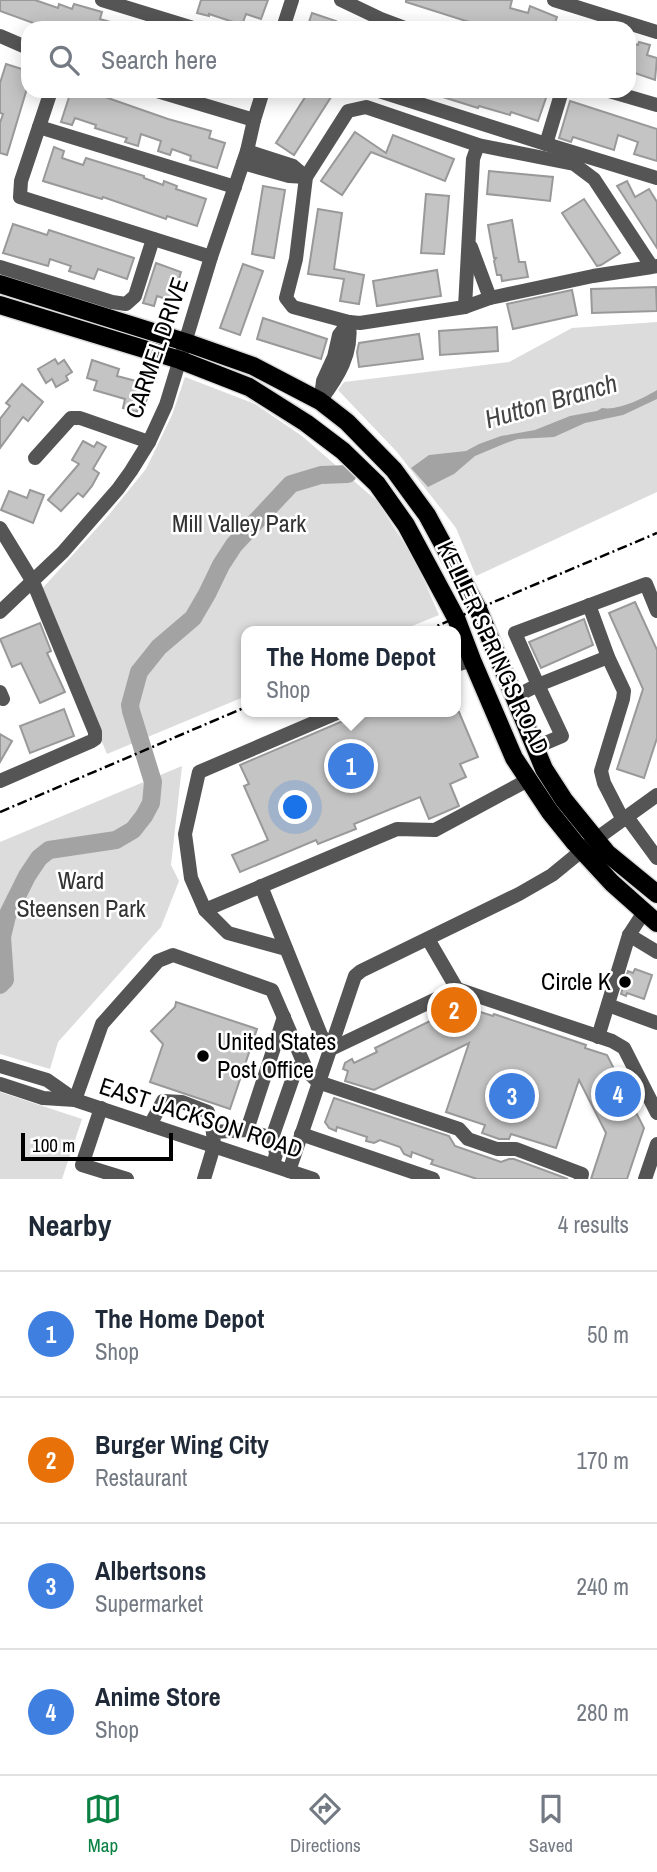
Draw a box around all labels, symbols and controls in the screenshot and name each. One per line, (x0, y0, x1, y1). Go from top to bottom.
search box (21, 21, 636, 98)
icon: search (45, 41, 83, 79)
text: Search here (101, 42, 217, 77)
street label: CARMEL DRIVE (117, 273, 195, 422)
water label: Hutton Branch (481, 365, 621, 436)
park label: Mill Valley Park (172, 507, 306, 539)
street label: KELLER SPRINGS ROAD (430, 536, 557, 759)
popup (241, 626, 461, 717)
text: The Home Depot (266, 639, 436, 674)
text: Shop (266, 674, 310, 705)
pin: 1 (328, 740, 374, 792)
your location (278, 790, 312, 824)
park label: Ward Steensen Park (16, 864, 146, 924)
place label: Circle K (541, 965, 611, 997)
marker: Circle K (617, 974, 633, 990)
pin: 2 (431, 984, 477, 1036)
place label: United States Post Office (217, 1025, 336, 1085)
marker: United States Post Office (195, 1048, 211, 1064)
pin: 4 (595, 1068, 641, 1120)
street label: EAST JACKSON ROAD (96, 1069, 307, 1165)
pin: 3 (489, 1070, 535, 1122)
scale bar (21, 1130, 173, 1162)
text: 100 m (32, 1132, 75, 1158)
text: Nearby (28, 1205, 111, 1245)
text: 4 results (558, 1209, 629, 1240)
text: The Home Depot (95, 1301, 264, 1336)
text: 1 (46, 1319, 56, 1350)
text: 50 m (587, 1319, 629, 1350)
text: Shop (95, 1336, 139, 1367)
text: Burger Wing City (95, 1427, 269, 1462)
text: 2 (46, 1445, 56, 1476)
text: 170 m (577, 1445, 629, 1476)
text: Restaurant (95, 1462, 187, 1493)
text: Albertsons (95, 1553, 206, 1588)
text: 3 (46, 1571, 56, 1602)
text: 240 m (577, 1571, 629, 1602)
text: Supermarket (95, 1588, 203, 1619)
text: Anime Store (95, 1679, 221, 1714)
text: 4 (46, 1697, 56, 1728)
text: 280 m (577, 1697, 629, 1728)
text: Shop (95, 1714, 139, 1745)
tab: Map (84, 1790, 122, 1858)
tab: Directions (290, 1790, 361, 1858)
tab: Saved (529, 1790, 573, 1858)

